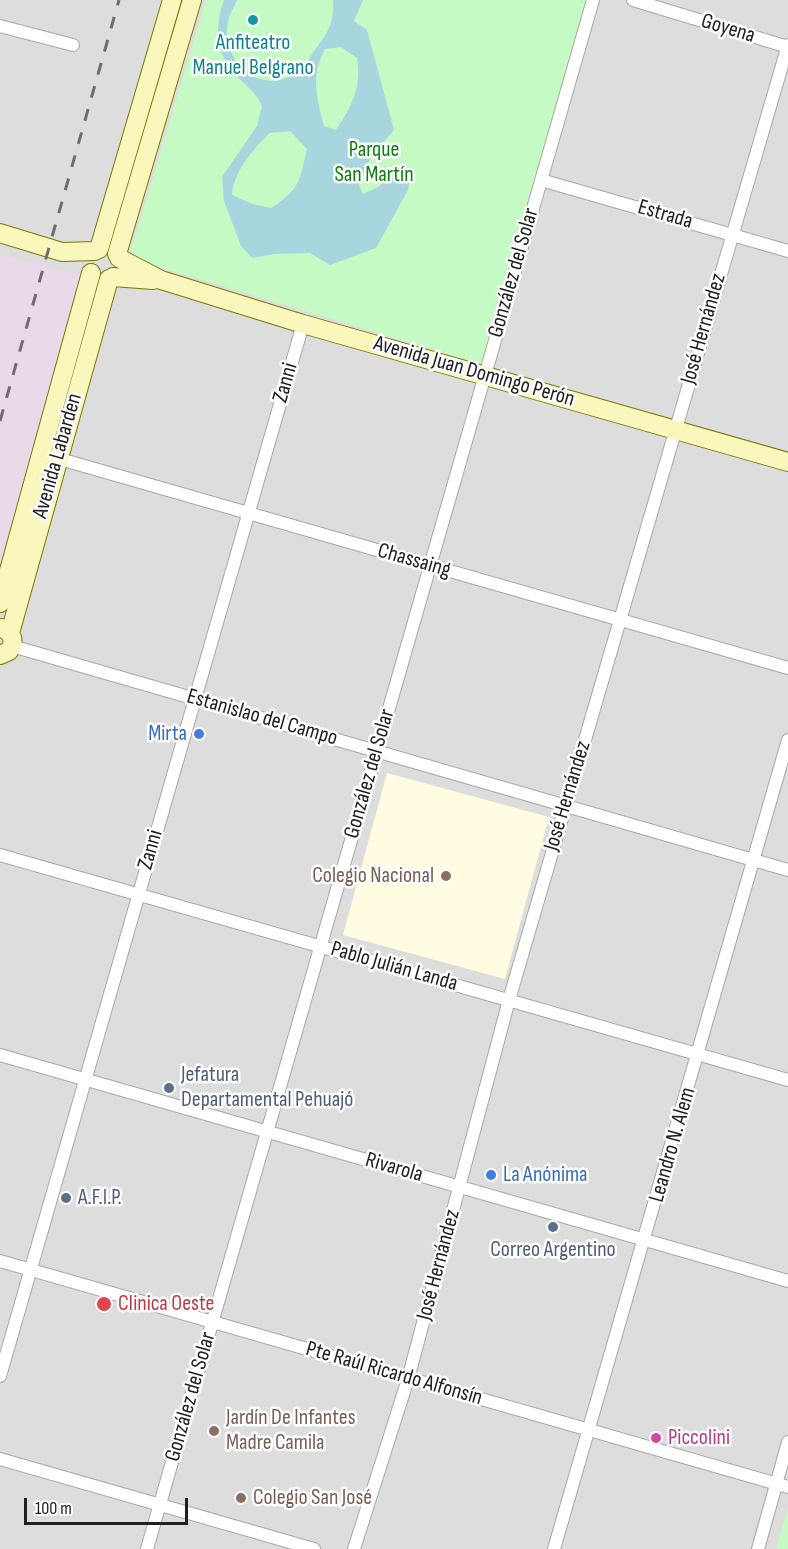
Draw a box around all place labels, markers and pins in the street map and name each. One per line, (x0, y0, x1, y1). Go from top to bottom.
marker: Anfiteatro Manuel Belgrano (246, 13, 260, 27)
place label: Anfiteatro Manuel Belgrano (192, 30, 314, 82)
place label: Mirta (148, 721, 187, 747)
marker: Mirta (192, 727, 206, 741)
place label: Colegio Nacional (312, 863, 434, 889)
marker: Colegio Nacional (439, 869, 453, 883)
place label: Jefatura Departamental Pehuajó (181, 1062, 353, 1114)
marker: Jefatura Departamental Pehuajó (162, 1081, 176, 1095)
place label: La Anónima (503, 1162, 588, 1188)
marker: La Anónima (484, 1168, 498, 1182)
place label: A.F.I.P. (78, 1185, 122, 1211)
marker: A.F.I.P. (59, 1191, 73, 1205)
marker: Correo Argentino (546, 1220, 560, 1234)
place label: Correo Argentino (490, 1237, 616, 1263)
place label: Clinica Oeste (118, 1291, 214, 1317)
marker: Clinica Oeste (95, 1295, 113, 1313)
place label: Jardín De Infantes Madre Camila (226, 1405, 356, 1456)
marker: Jardín De Infantes Madre Camila (207, 1424, 221, 1438)
place label: Piccolini (668, 1425, 730, 1451)
marker: Piccolini (649, 1431, 663, 1445)
place label: Colegio San José (253, 1485, 372, 1511)
marker: Colegio San José (234, 1491, 248, 1505)

